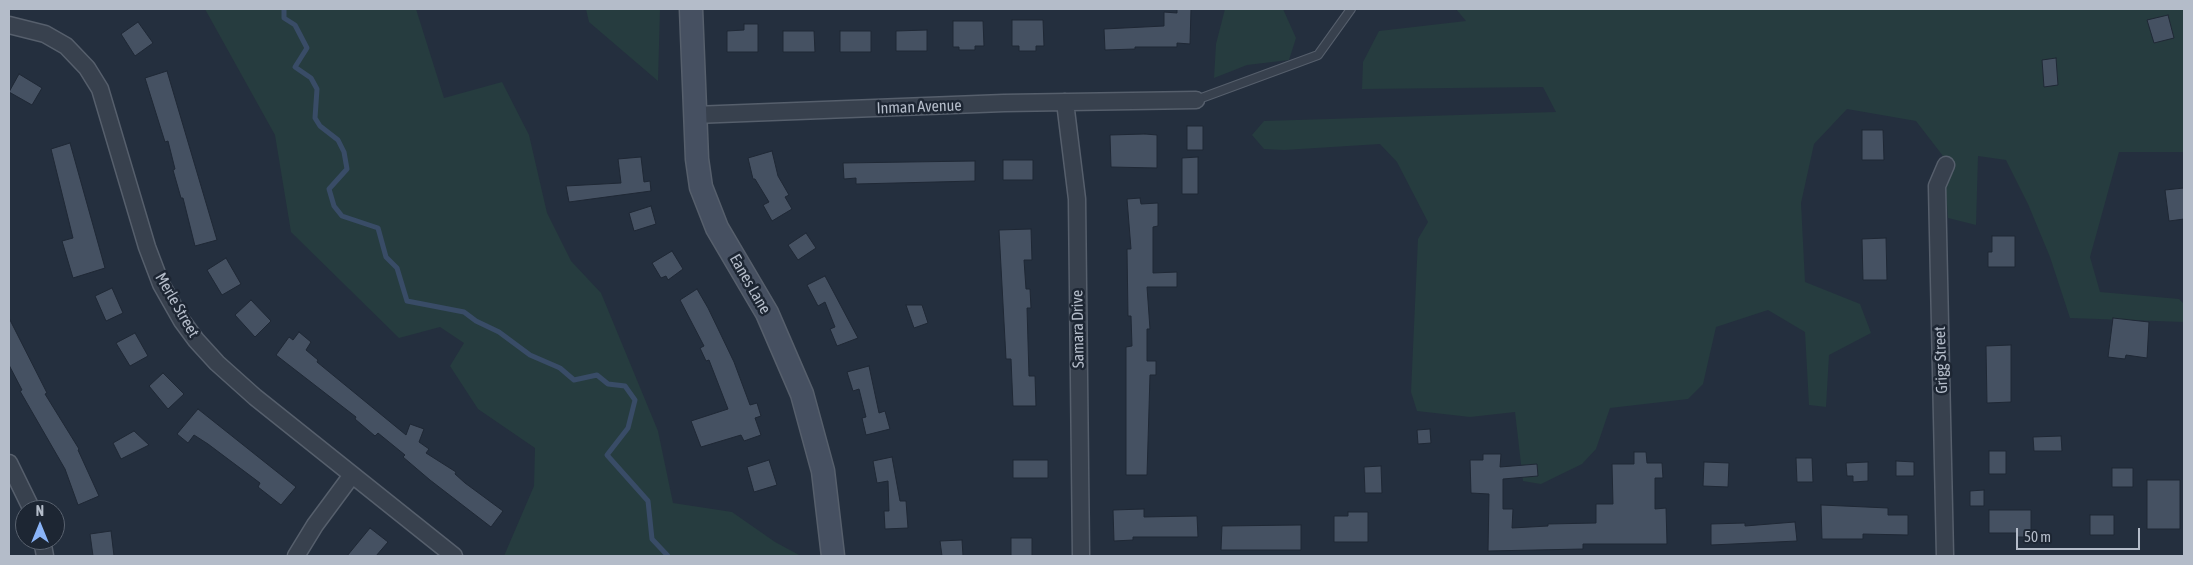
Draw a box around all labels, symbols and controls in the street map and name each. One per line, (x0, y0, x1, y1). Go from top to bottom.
street label: Inman Avenue (876, 96, 962, 118)
street label: Eanes Lane (725, 251, 775, 317)
street label: Merle Street (151, 269, 203, 341)
street label: Samara Drive (1068, 290, 1088, 368)
street label: Grigg Street (1930, 326, 1952, 394)
north arrow (15, 500, 65, 550)
text: N (36, 503, 44, 519)
scale bar (2018, 518, 2142, 550)
text: 50 m (2024, 528, 2051, 545)

